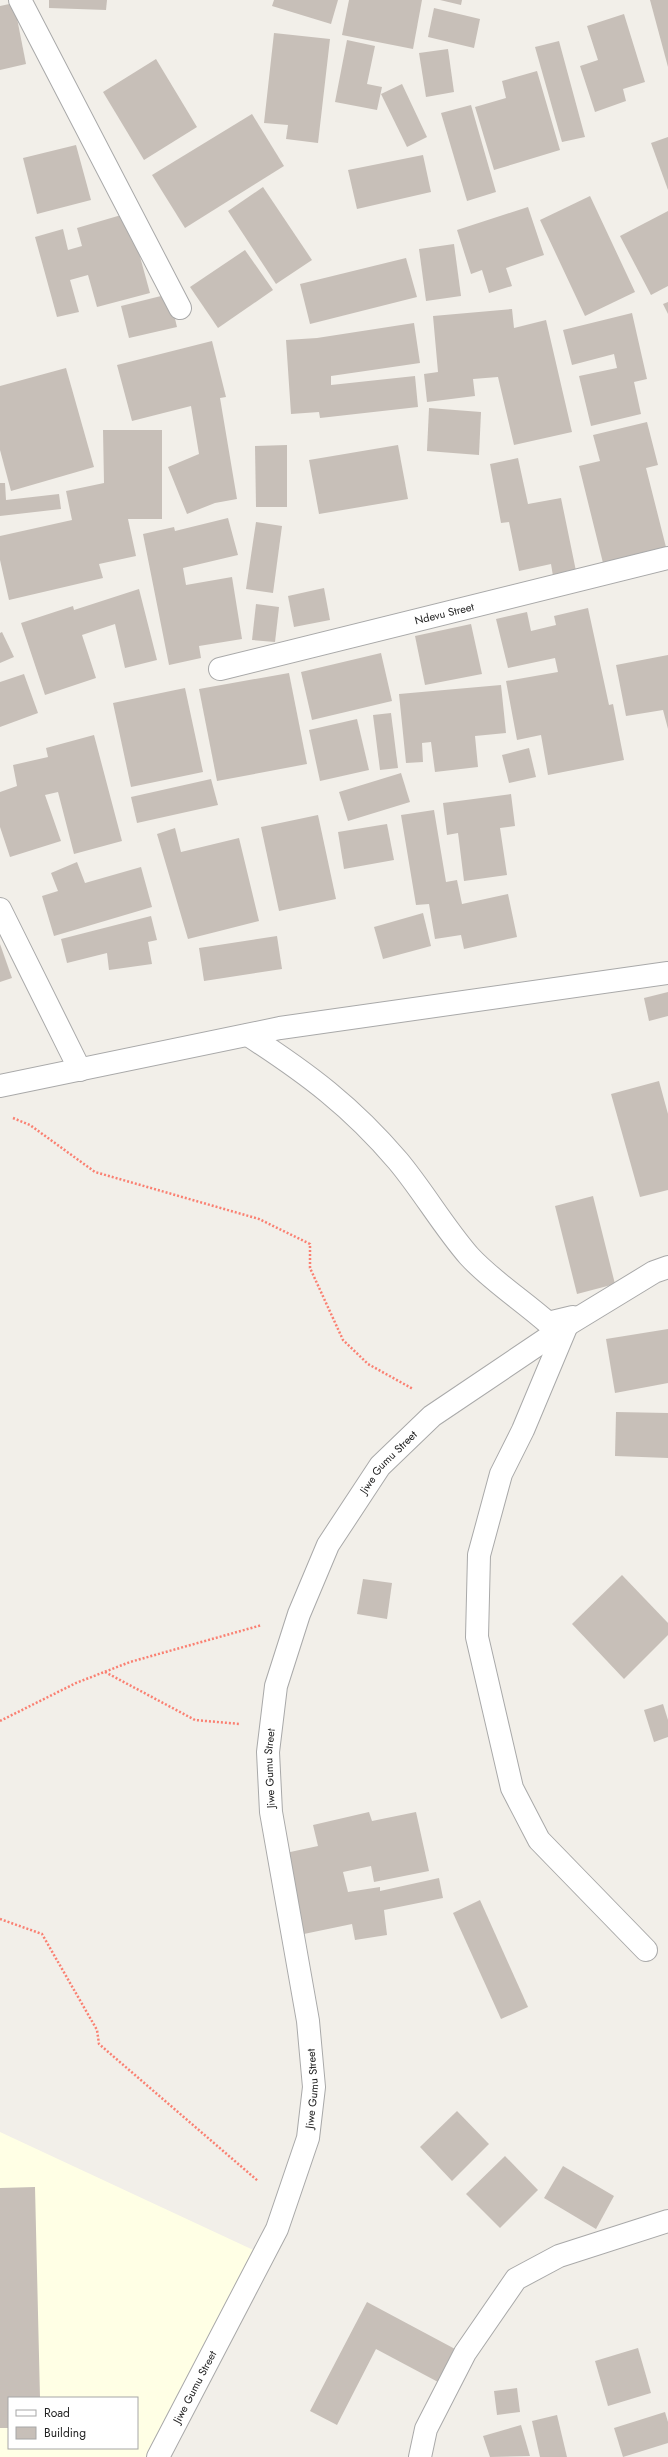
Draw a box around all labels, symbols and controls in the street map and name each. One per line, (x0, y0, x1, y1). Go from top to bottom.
street label: Ndevu Street (413, 598, 476, 628)
street label: Jiwe Gumu Street (355, 1427, 421, 1499)
street label: Jiwe Gumu Street (260, 1727, 279, 1811)
street label: Jiwe Gumu Street (301, 2048, 322, 2131)
street label: Jiwe Gumu Street (168, 2347, 220, 2428)
legend (8, 2397, 138, 2449)
text: Road (44, 2404, 70, 2422)
text: Building (44, 2424, 86, 2442)

